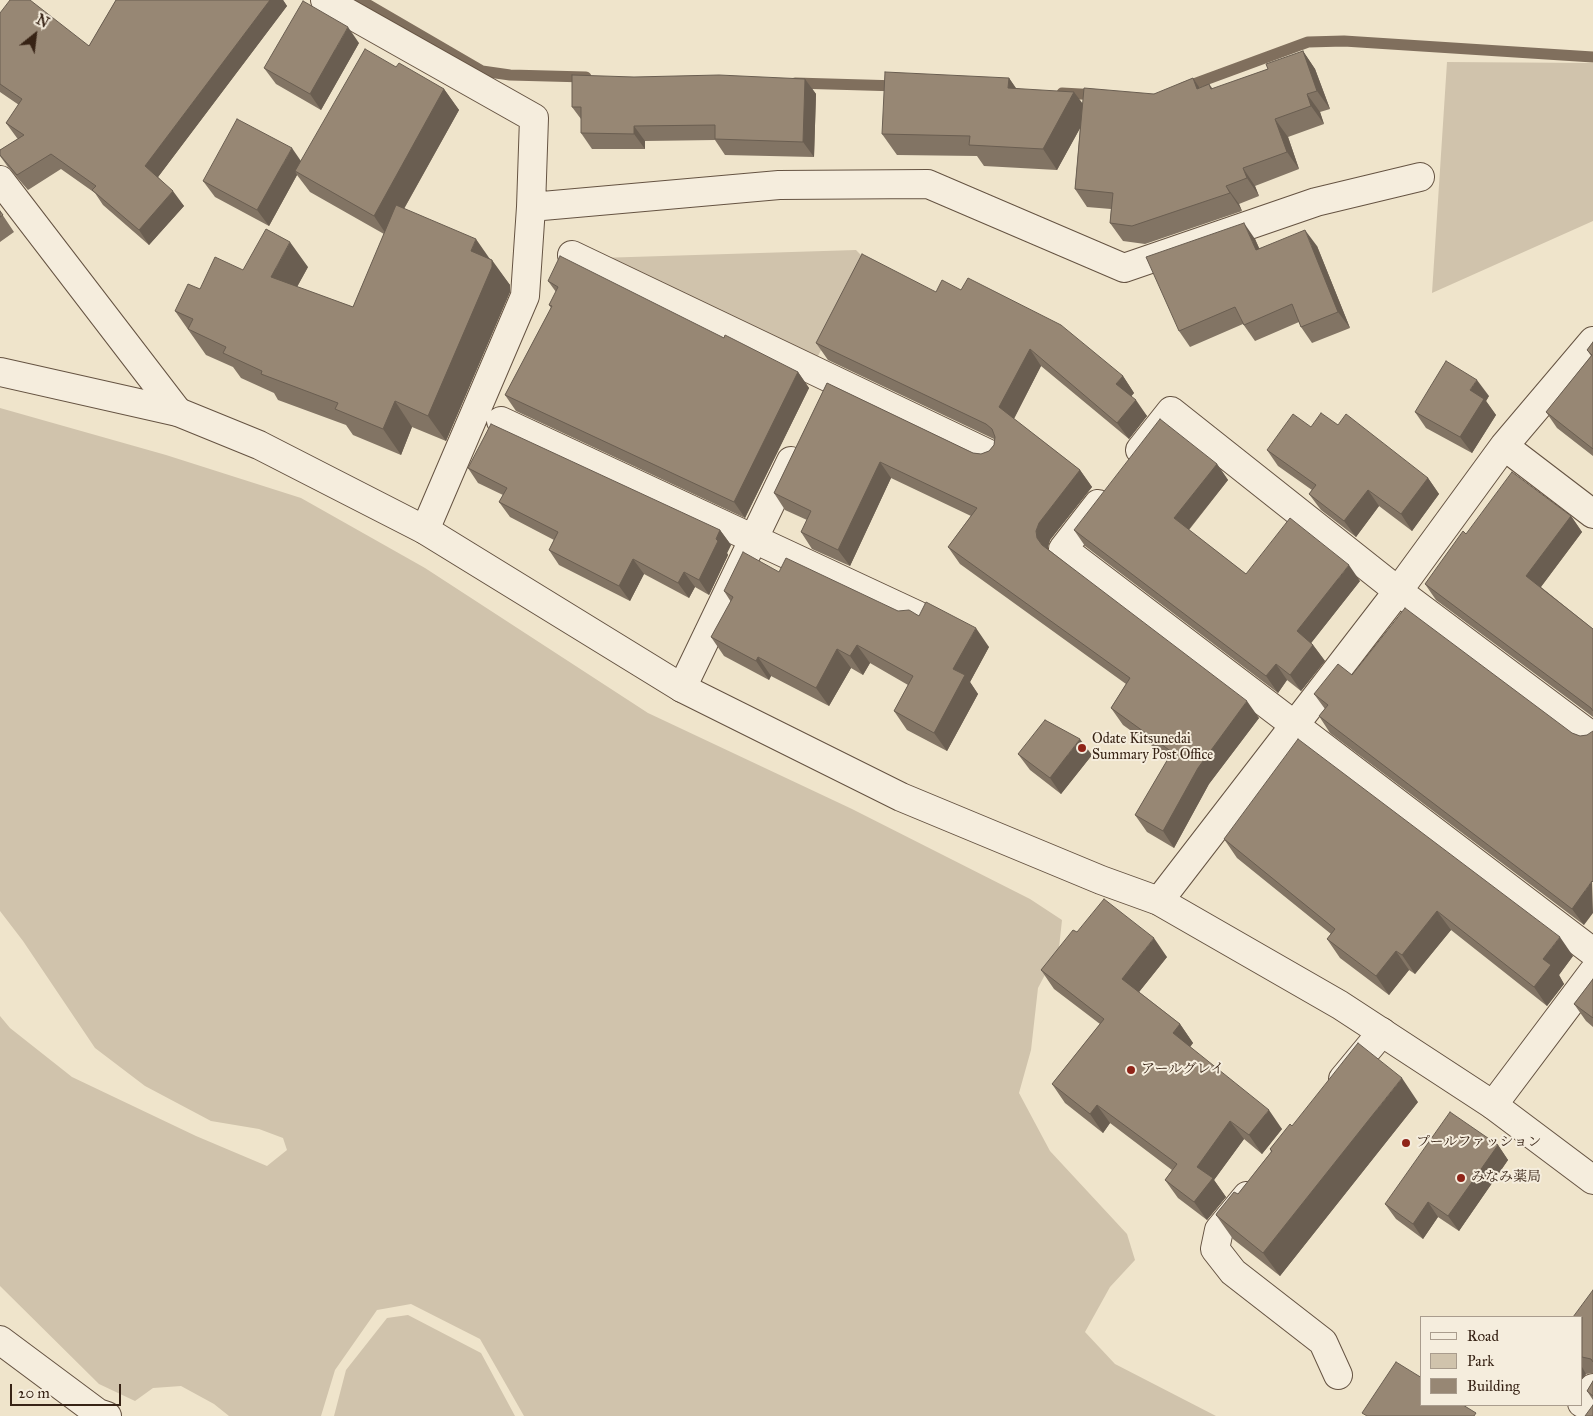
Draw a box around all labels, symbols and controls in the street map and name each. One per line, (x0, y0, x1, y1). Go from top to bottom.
north arrow (10, 10, 60, 60)
text: N (33, 11, 52, 32)
place label: Odate Kitsunedai Summary Post Office (1092, 732, 1213, 764)
marker: Odate Kitsunedai Summary Post Office (1076, 742, 1088, 754)
place label: アールグレイ (1141, 1062, 1225, 1078)
marker: アールグレイ (1125, 1064, 1137, 1076)
place label: プールファッション (1416, 1135, 1542, 1151)
marker: プールファッション (1400, 1137, 1412, 1149)
place label: みなみ薬局 (1471, 1170, 1541, 1186)
marker: みなみ薬局 (1455, 1172, 1467, 1184)
legend (1420, 1316, 1583, 1406)
text: Road (1467, 1327, 1499, 1345)
text: Park (1467, 1352, 1494, 1370)
scale bar (12, 1374, 124, 1406)
text: Building (1467, 1377, 1520, 1395)
text: 20 m (18, 1384, 50, 1402)

